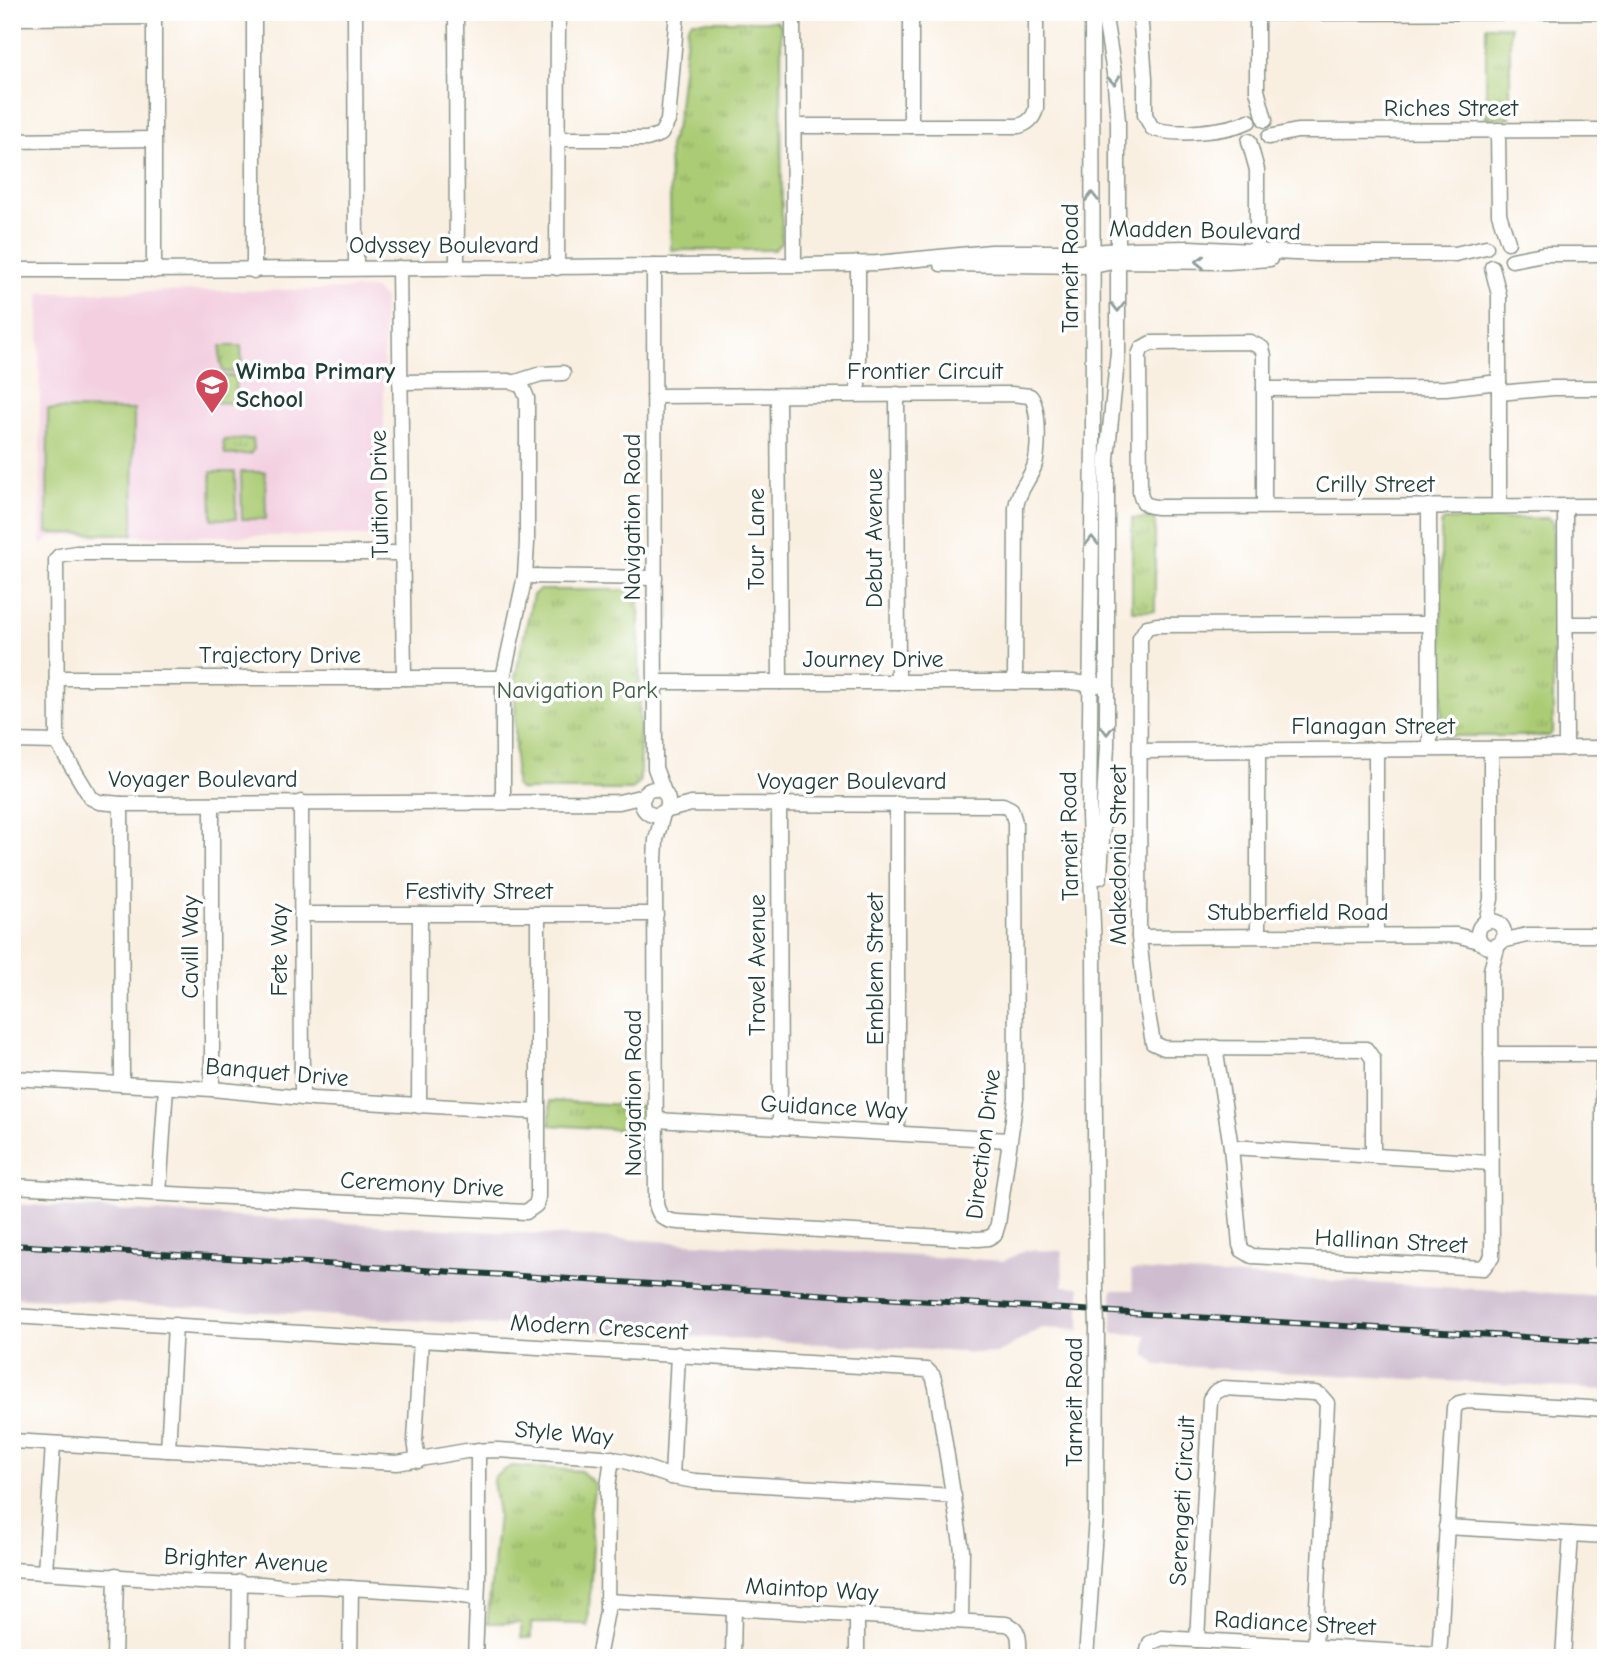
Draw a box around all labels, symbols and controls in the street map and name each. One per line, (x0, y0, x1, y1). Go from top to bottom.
one-way arrow (1107, 74, 1122, 85)
street label: Riches Street (1384, 94, 1519, 122)
one-way arrow (1084, 192, 1100, 202)
street label: Tarneit Road (1056, 203, 1084, 333)
street label: Madden Boulevard (1109, 214, 1301, 246)
street label: Odyssey Boulevard (349, 231, 539, 259)
one-way arrow (1195, 254, 1205, 270)
one-way arrow (1110, 302, 1126, 313)
place label: Wimba Primary School (236, 357, 395, 413)
street label: Frontier Circuit (847, 357, 1004, 385)
school or university icon: Wimba Primary School (193, 366, 231, 415)
street label: Tuition Drive (364, 430, 394, 558)
street label: Navigation Road (618, 434, 646, 600)
street label: Debut Avenue (860, 468, 888, 608)
street label: Crilly Street (1315, 470, 1436, 498)
street label: Tour Lane (742, 488, 770, 590)
one-way arrow (1084, 535, 1100, 546)
street label: Trajectory Drive (199, 641, 361, 669)
street label: Journey Drive (802, 645, 944, 673)
park label: Navigation Park (496, 676, 658, 704)
street label: Flanagan Street (1291, 712, 1456, 740)
one-way arrow (1099, 725, 1114, 736)
street label: Makedonia Street (1104, 764, 1132, 945)
street label: Voyager Boulevard (108, 765, 298, 793)
street label: Voyager Boulevard (757, 767, 947, 795)
street label: Tarneit Road (1054, 771, 1084, 901)
street label: Festivity Street (405, 877, 554, 905)
street label: Emblem Street (861, 892, 889, 1045)
street label: Travel Avenue (743, 894, 771, 1036)
street label: Cavill Way (176, 895, 204, 999)
street label: Stubberfield Road (1207, 898, 1389, 926)
street label: Fete Way (265, 903, 293, 997)
street label: Navigation Road (619, 1010, 647, 1176)
street label: Banquet Drive (204, 1052, 350, 1092)
street label: Direction Drive (960, 1067, 1006, 1221)
street label: Guidance Way (760, 1089, 908, 1125)
street label: Ceremony Drive (339, 1166, 505, 1202)
street label: Hallinan Street (1314, 1223, 1469, 1259)
street label: Modern Crescent (509, 1308, 690, 1346)
street label: Tarneit Road (1060, 1337, 1088, 1467)
street label: Serengeti Circuit (1164, 1414, 1200, 1587)
street label: Style Way (514, 1415, 615, 1451)
street label: Brighter Avenue (163, 1542, 329, 1578)
street label: Maintop Way (745, 1572, 879, 1606)
street label: Radiance Street (1213, 1605, 1378, 1641)

